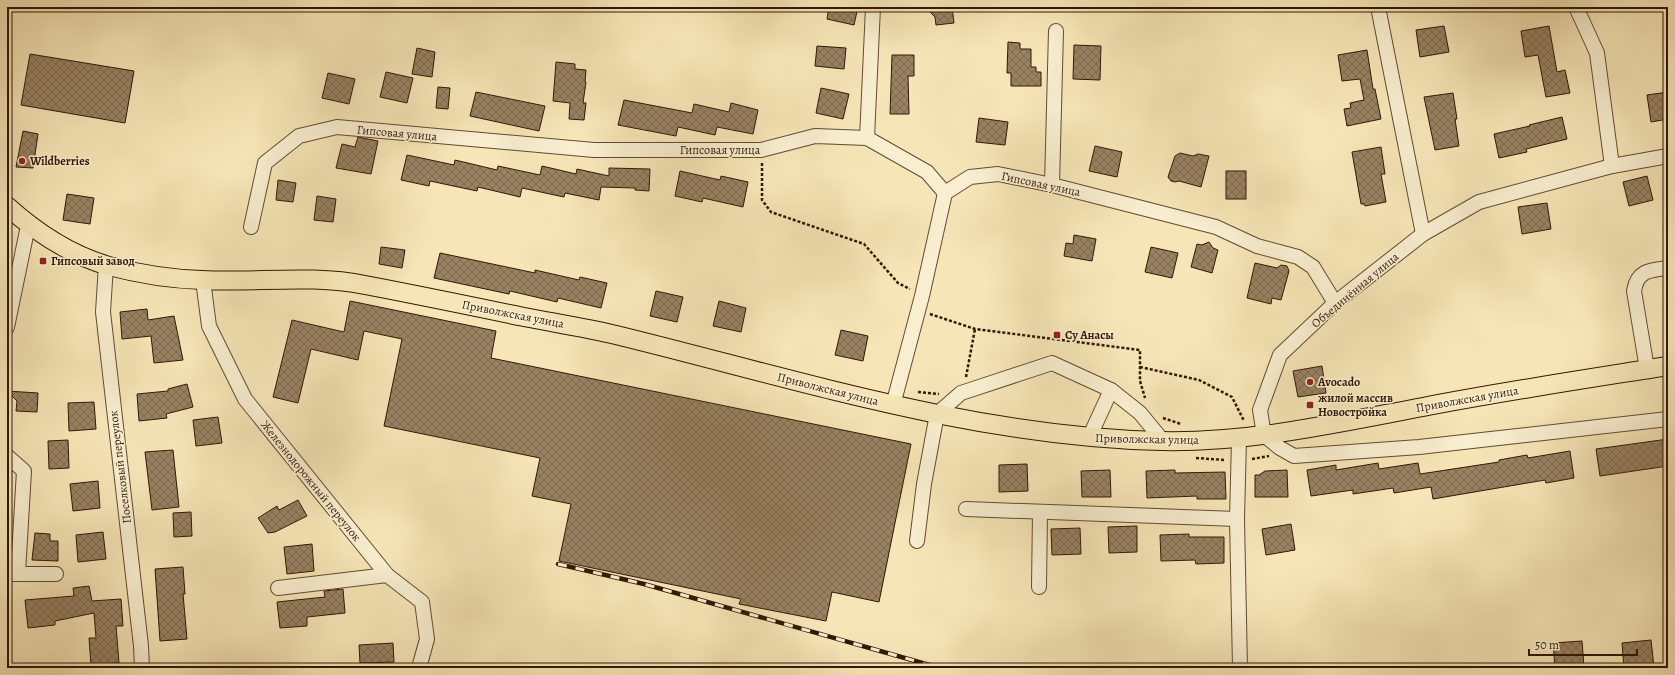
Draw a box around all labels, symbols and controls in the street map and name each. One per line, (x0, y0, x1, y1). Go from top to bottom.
street label: Гипсовая улица (356, 122, 438, 145)
street label: Гипсовая улица (680, 142, 761, 158)
place label: Wildberries (29, 153, 90, 169)
marker: Wildberries (17, 156, 27, 166)
street label: Гипсовая улица (1000, 168, 1082, 200)
street label: Объединённая улица (1308, 248, 1402, 331)
place label: Гипсовый завод (51, 253, 135, 269)
marker: Гипсовый завод (38, 256, 48, 266)
street label: Приволжская улица (460, 296, 566, 332)
place label: Су Анасы (1065, 327, 1114, 343)
marker: Су Анасы (1052, 330, 1062, 340)
street label: Приволжская улица (776, 369, 881, 409)
place label: Avocado (1317, 374, 1360, 390)
marker: Avocado (1305, 377, 1315, 387)
street label: Приволжская улица (1414, 382, 1520, 416)
place label: жилой массив Новостройка (1318, 390, 1393, 420)
marker: жилой массив Новостройка (1305, 400, 1315, 410)
street label: Поселковый переулок (105, 410, 135, 524)
street label: Железнодорожный переулок (257, 417, 365, 545)
street label: Приволжская улица (1095, 430, 1200, 448)
scale bar (1529, 631, 1637, 657)
text: 50 m (1535, 637, 1559, 653)

